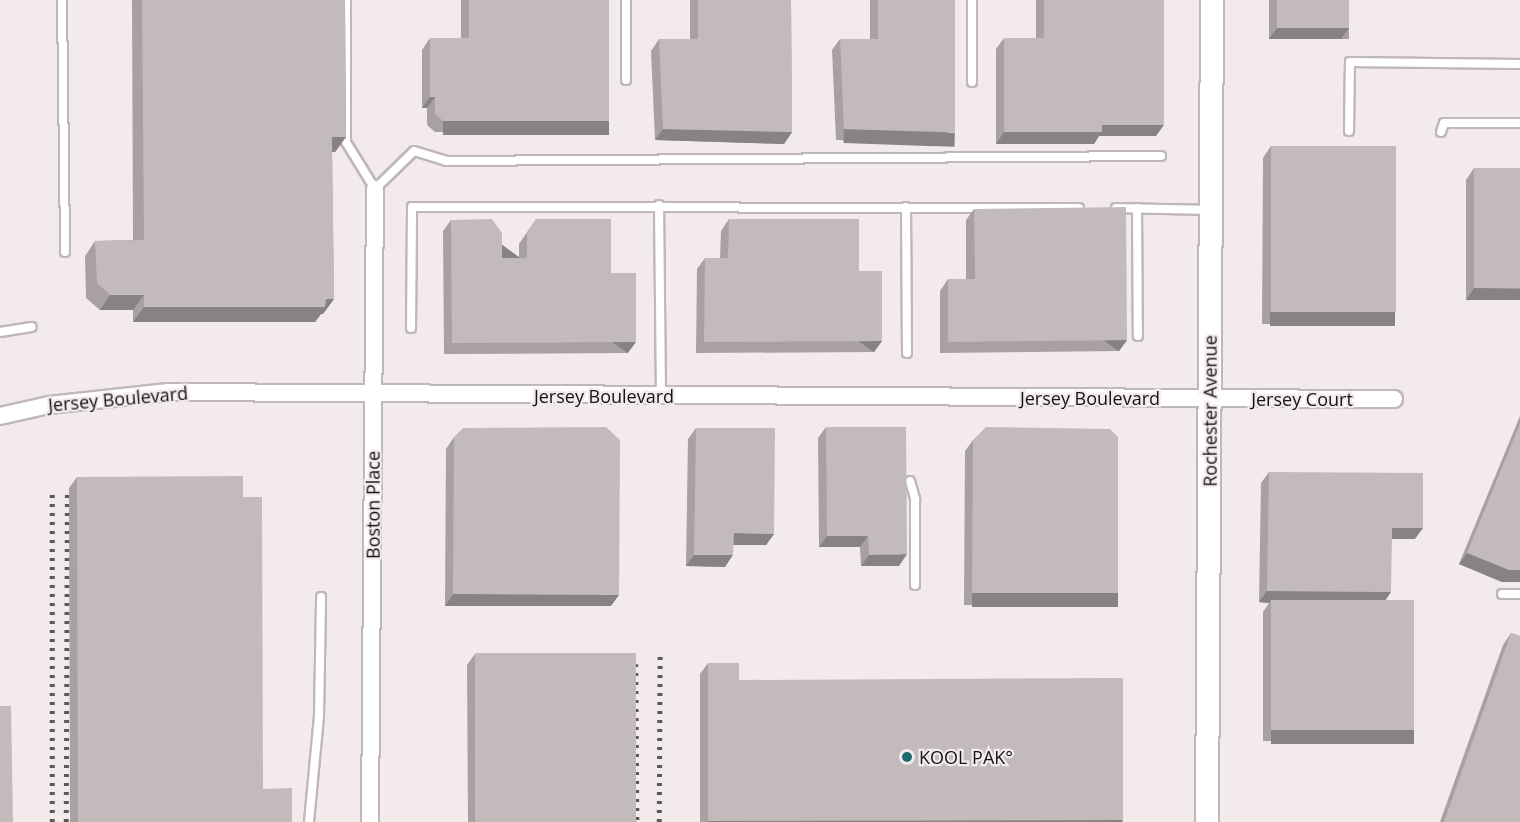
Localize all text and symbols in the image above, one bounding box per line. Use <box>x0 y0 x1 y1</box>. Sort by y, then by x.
street label: Rochester Avenue <box>1199 335 1221 487</box>
street label: Jersey Boulevard <box>47 382 189 416</box>
street label: Jersey Boulevard <box>534 385 674 407</box>
street label: Jersey Boulevard <box>1020 387 1160 409</box>
street label: Jersey Court <box>1251 388 1353 410</box>
street label: Boston Place <box>362 451 384 559</box>
place label: KOOL PAK° <box>919 746 1013 768</box>
marker: KOOL PAK° <box>900 750 914 764</box>

